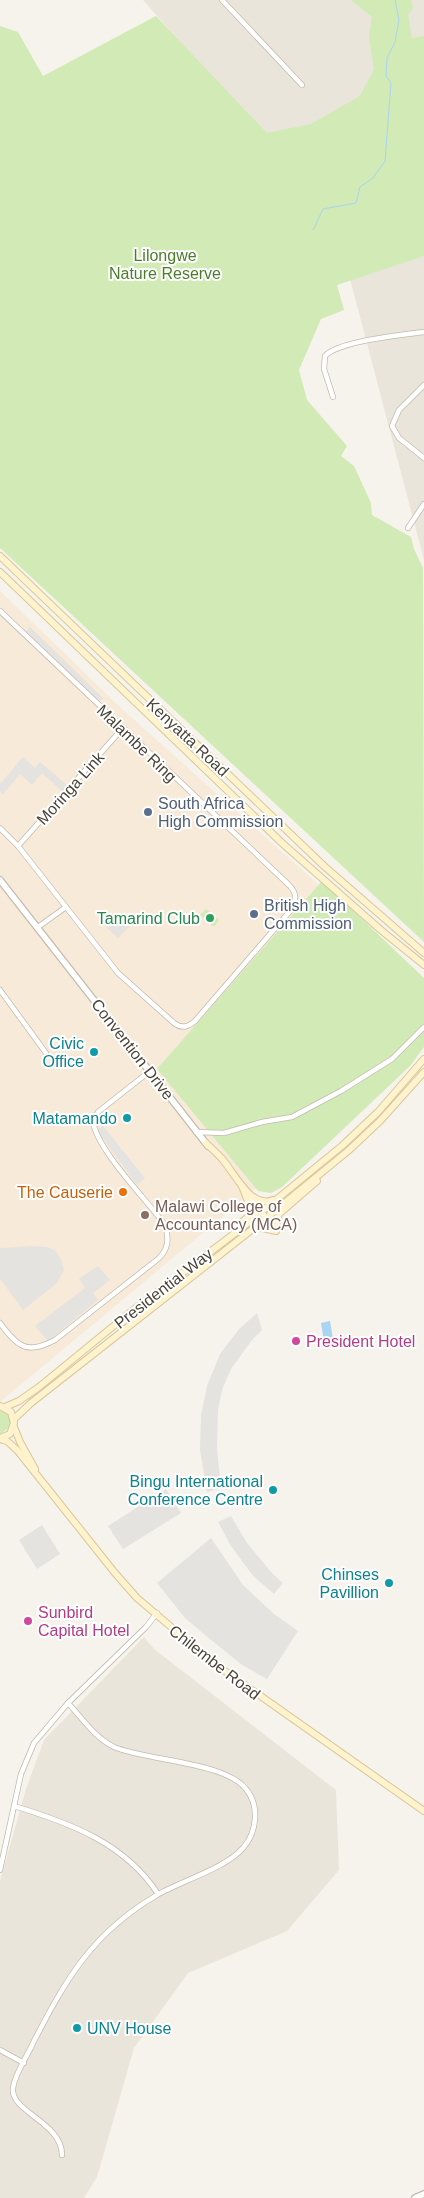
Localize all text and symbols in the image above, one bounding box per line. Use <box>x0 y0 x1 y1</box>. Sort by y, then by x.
park label: Lilongwe Nature Reserve <box>109 247 221 282</box>
street label: Kenyatta Road <box>143 695 232 780</box>
street label: Malambe Ring <box>94 701 180 785</box>
street label: Moringa Link <box>33 748 108 828</box>
place label: South Africa High Commission <box>158 795 283 830</box>
marker: South Africa High Commission <box>142 806 154 818</box>
place label: British High Commission <box>264 897 352 932</box>
marker: British High Commission <box>248 908 260 920</box>
place label: Tamarind Club <box>97 910 200 927</box>
marker: Tamarind Club <box>204 912 216 924</box>
street label: Convention Drive <box>88 996 177 1103</box>
place label: Civic Office <box>43 1035 84 1070</box>
marker: Civic Office <box>88 1046 100 1058</box>
place label: Matamando <box>33 1110 117 1127</box>
marker: Matamando <box>121 1112 133 1124</box>
place label: The Causerie <box>17 1184 113 1201</box>
marker: The Causerie <box>117 1186 129 1198</box>
place label: Malawi College of Accountancy (MCA) <box>155 1198 297 1233</box>
marker: Malawi College of Accountancy (MCA) <box>139 1209 151 1221</box>
street label: Presidential Way <box>111 1245 216 1332</box>
place label: President Hotel <box>306 1333 415 1350</box>
marker: President Hotel <box>290 1335 302 1347</box>
place label: Bingu International Conference Centre <box>128 1473 263 1508</box>
marker: Bingu International Conference Centre <box>267 1484 279 1496</box>
place label: Chinses Pavillion <box>319 1566 379 1601</box>
marker: Chinses Pavillion <box>383 1577 395 1589</box>
place label: Sunbird Capital Hotel <box>38 1604 130 1639</box>
marker: Sunbird Capital Hotel <box>22 1615 34 1627</box>
street label: Chilembe Road <box>166 1622 263 1703</box>
place label: UNV House <box>87 2020 172 2037</box>
marker: UNV House <box>71 2022 83 2034</box>

